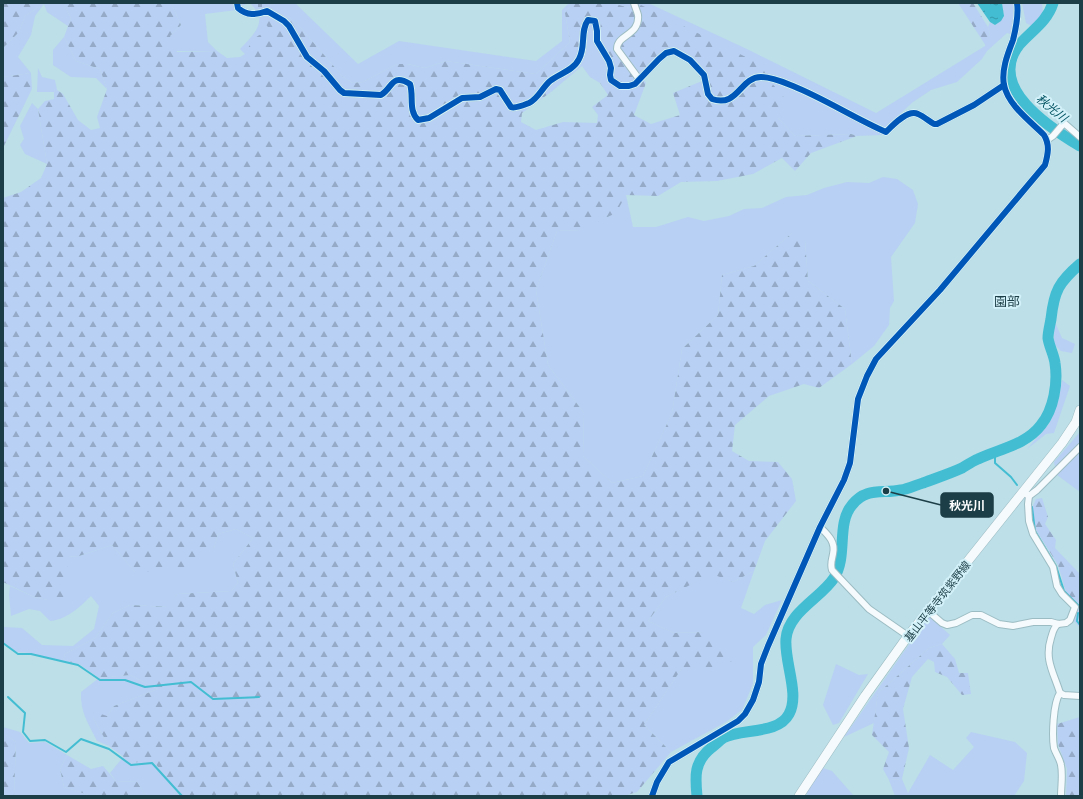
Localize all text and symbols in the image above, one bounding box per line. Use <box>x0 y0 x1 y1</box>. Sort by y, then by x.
water label: 秋光川 <box>1033 91 1072 126</box>
district label: 園部 <box>994 293 1020 309</box>
callout: 秋光川 <box>941 493 993 517</box>
text: 秋光川 <box>949 498 985 513</box>
street label: 基山平等寺筑紫野線 <box>901 558 973 644</box>

